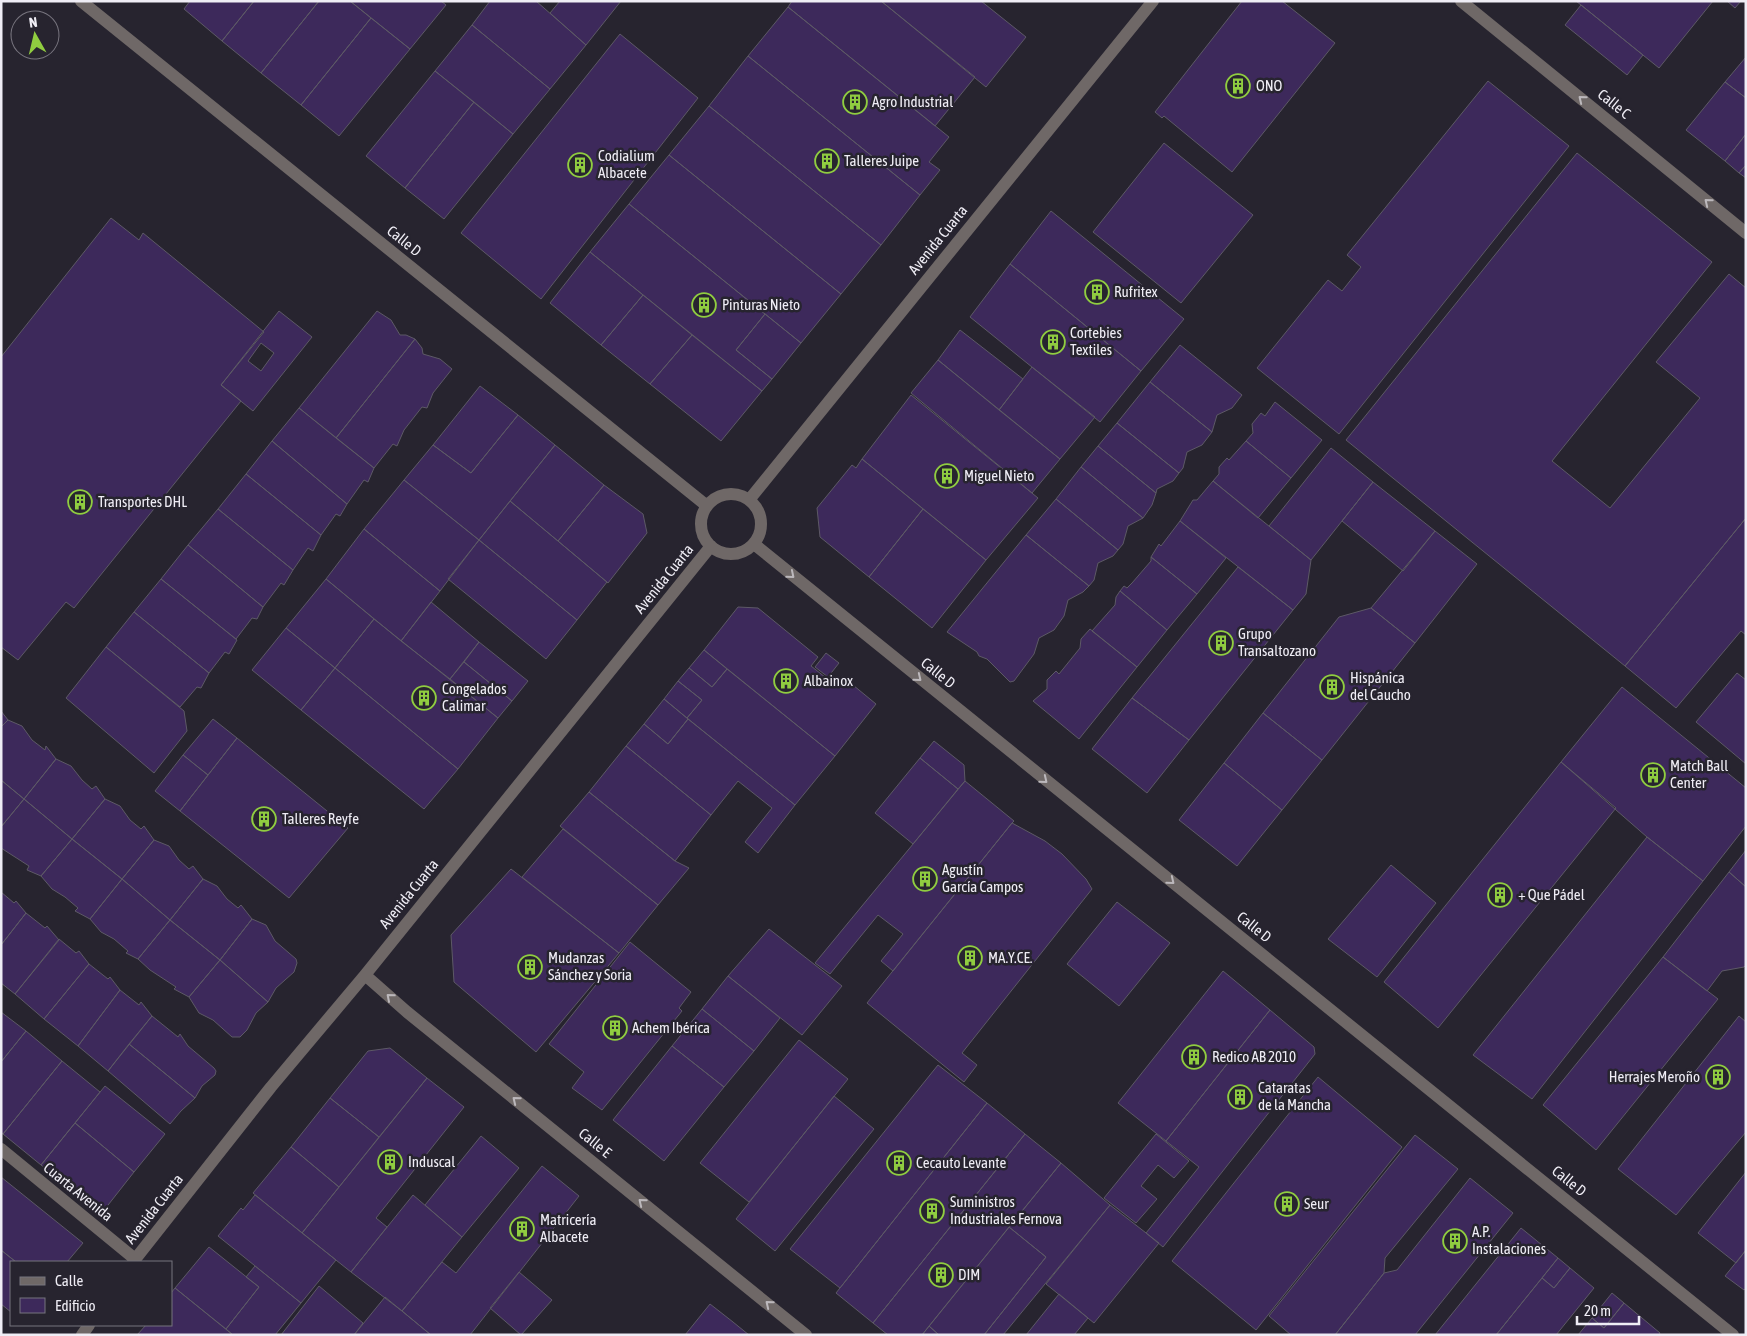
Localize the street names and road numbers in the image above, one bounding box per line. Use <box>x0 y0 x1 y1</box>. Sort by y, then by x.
street label: Calle C <box>1595 85 1634 122</box>
street label: Avenida Cuarta <box>905 202 971 278</box>
street label: Calle D <box>384 222 425 259</box>
street label: Avenida Cuarta <box>631 541 697 617</box>
street label: Calle D <box>918 654 959 691</box>
street label: Avenida Cuarta <box>376 856 442 932</box>
street label: Calle D <box>1234 908 1275 945</box>
street label: Calle E <box>576 1124 615 1161</box>
street label: Cuarta Avenida <box>40 1159 116 1225</box>
street label: Calle D <box>1549 1162 1590 1199</box>
street label: Avenida Cuarta <box>121 1171 186 1247</box>

